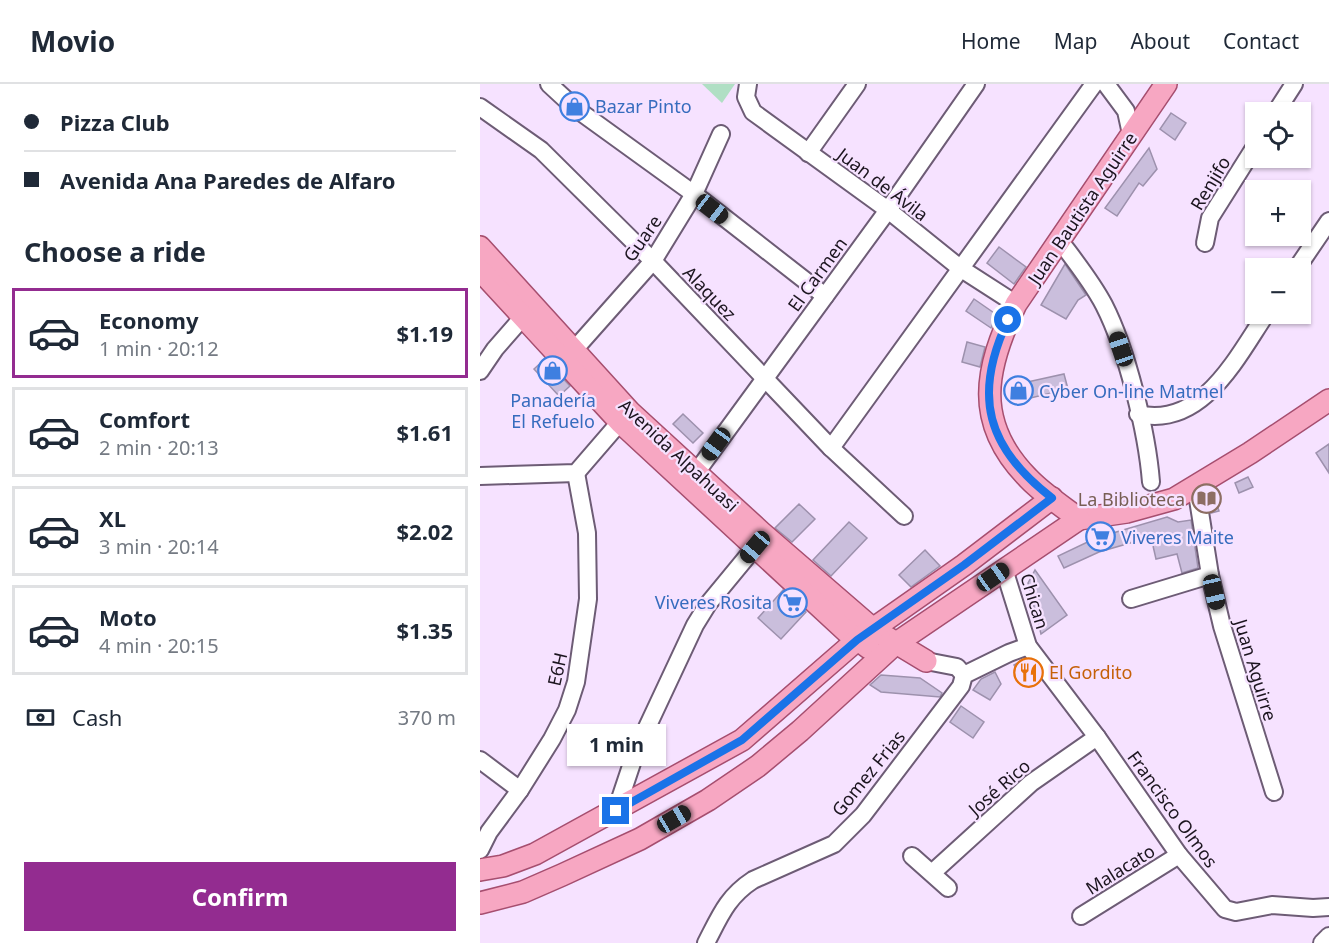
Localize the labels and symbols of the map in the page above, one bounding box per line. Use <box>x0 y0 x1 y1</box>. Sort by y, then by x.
shop icon: Bazar Pinto <box>558 90 590 122</box>
place label: Bazar Pinto <box>595 94 692 118</box>
street label: Juan Bautista Aguirre <box>1021 127 1142 291</box>
street label: Juan de Ávila <box>831 141 933 226</box>
street label: Renjifo <box>1185 152 1235 214</box>
car <box>692 191 732 227</box>
street label: Guare <box>617 210 667 266</box>
street label: El Carmen <box>782 232 852 316</box>
street label: Alaquez <box>678 261 742 325</box>
route start <box>994 306 1021 333</box>
car <box>1107 329 1135 369</box>
shop icon: Panadería El Refuelo <box>537 355 569 387</box>
shop icon: Cyber On-line Matmel <box>1002 375 1034 407</box>
place label: Cyber On-line Matmel <box>1039 379 1224 403</box>
place label: Panadería El Refuelo <box>510 388 596 433</box>
street label: Avenida Alpahuasi <box>614 393 744 517</box>
car <box>698 424 734 464</box>
library icon: La Biblioteca <box>1190 483 1222 515</box>
place label: La Biblioteca <box>1078 487 1185 511</box>
supermarket icon: Viveres Maite <box>1084 521 1116 553</box>
place label: Viveres Maite <box>1121 525 1234 549</box>
car <box>737 527 773 567</box>
car <box>973 559 1013 595</box>
street label: Chican <box>1015 570 1055 632</box>
car <box>1201 572 1227 612</box>
supermarket icon: Viveres Rosita <box>777 586 809 618</box>
place label: Viveres Rosita <box>655 590 772 614</box>
street label: Juan Aguirre <box>1229 614 1283 724</box>
street label: E6H <box>542 650 572 688</box>
restaurant icon: El Gordito <box>1012 656 1044 688</box>
place label: El Gordito <box>1049 660 1133 684</box>
callout: 1 min <box>566 724 666 766</box>
street label: Gomez Frias <box>826 725 910 821</box>
street label: Francisco Olmos <box>1122 746 1224 872</box>
street label: José Rico <box>961 753 1035 822</box>
route end <box>602 797 629 824</box>
car <box>654 802 694 836</box>
street label: Malacato <box>1081 838 1159 900</box>

